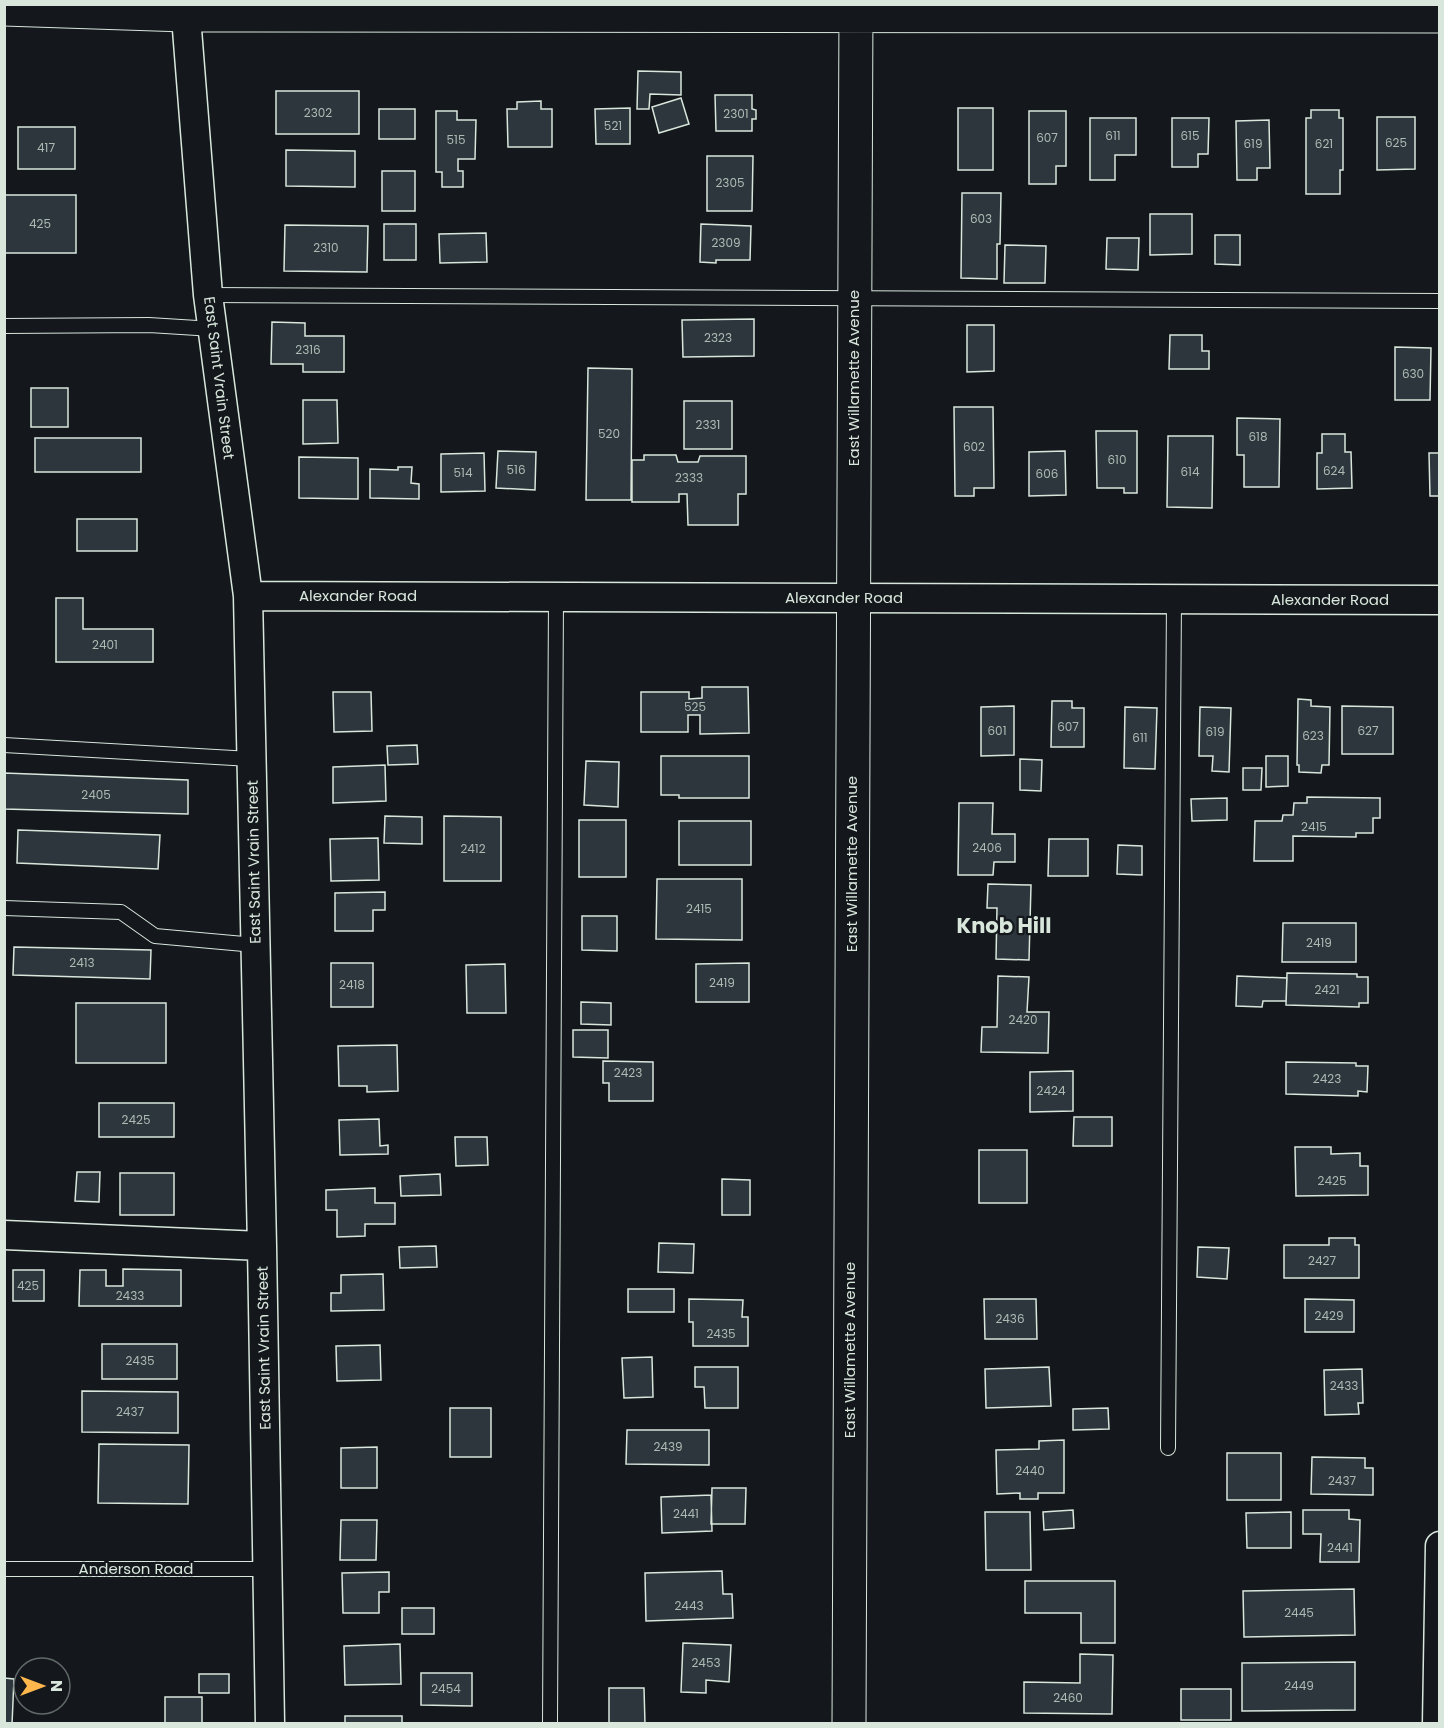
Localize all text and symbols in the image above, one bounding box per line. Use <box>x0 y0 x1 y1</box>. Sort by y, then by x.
house number: 2302 <box>304 104 332 121</box>
house number: 2301 <box>723 105 749 122</box>
house number: 521 <box>604 117 622 134</box>
house number: 611 <box>1105 127 1121 144</box>
house number: 615 <box>1181 127 1200 144</box>
house number: 607 <box>1036 129 1058 146</box>
house number: 515 <box>447 131 465 148</box>
house number: 625 <box>1385 134 1407 151</box>
house number: 619 <box>1243 135 1263 152</box>
house number: 621 <box>1315 135 1333 152</box>
house number: 417 <box>37 139 55 156</box>
house number: 2305 <box>715 174 745 191</box>
house number: 603 <box>970 210 992 227</box>
house number: 425 <box>29 215 51 232</box>
house number: 2309 <box>711 234 741 251</box>
house number: 2310 <box>313 239 339 256</box>
street label: East Willamette Avenue <box>843 290 864 466</box>
street label: East Saint Vrain Street <box>199 295 240 461</box>
house number: 2323 <box>704 329 732 346</box>
house number: 2316 <box>295 341 321 358</box>
house number: 630 <box>1402 365 1424 382</box>
house number: 2331 <box>696 416 720 433</box>
house number: 520 <box>598 425 620 442</box>
house number: 618 <box>1248 428 1268 445</box>
house number: 602 <box>963 438 985 455</box>
house number: 610 <box>1108 451 1127 468</box>
house number: 516 <box>507 461 526 478</box>
house number: 624 <box>1323 462 1345 479</box>
house number: 614 <box>1180 463 1200 480</box>
house number: 514 <box>454 464 473 481</box>
house number: 606 <box>1036 465 1058 482</box>
house number: 2333 <box>675 469 703 486</box>
street label: Alexander Road <box>299 585 417 606</box>
street label: Alexander Road <box>785 587 903 608</box>
street label: Alexander Road <box>1271 589 1389 610</box>
house number: 2401 <box>92 636 118 653</box>
house number: 525 <box>684 698 706 715</box>
house number: 607 <box>1057 718 1079 735</box>
house number: 601 <box>988 722 1007 739</box>
house number: 627 <box>1357 722 1379 739</box>
house number: 619 <box>1205 723 1225 740</box>
house number: 623 <box>1302 727 1324 744</box>
house number: 611 <box>1132 729 1148 746</box>
street label: East Willamette Avenue <box>841 776 862 952</box>
street label: East Saint Vrain Street <box>242 780 265 944</box>
house number: 2405 <box>81 786 111 803</box>
house number: 2415 <box>1301 818 1327 835</box>
house number: 2406 <box>972 839 1002 856</box>
house number: 2412 <box>460 840 486 857</box>
house number: 2415 <box>686 900 712 917</box>
district label: Knob Hill <box>957 911 1051 940</box>
house number: 2419 <box>1306 934 1332 951</box>
house number: 2413 <box>69 954 95 971</box>
house number: 2419 <box>709 974 735 991</box>
house number: 2418 <box>339 976 365 993</box>
house number: 2421 <box>1314 981 1340 998</box>
house number: 2420 <box>1009 1011 1037 1028</box>
house number: 2423 <box>614 1064 642 1081</box>
house number: 2423 <box>1313 1070 1341 1087</box>
house number: 2424 <box>1037 1082 1066 1099</box>
house number: 2425 <box>122 1111 150 1128</box>
house number: 2425 <box>1318 1172 1346 1189</box>
house number: 2427 <box>1308 1252 1336 1269</box>
street label: East Willamette Avenue <box>839 1262 860 1438</box>
street label: East Saint Vrain Street <box>252 1266 275 1430</box>
house number: 425 <box>17 1277 39 1294</box>
house number: 2433 <box>116 1287 144 1304</box>
house number: 2429 <box>1315 1307 1343 1324</box>
house number: 2436 <box>995 1310 1025 1327</box>
house number: 2435 <box>706 1325 736 1342</box>
house number: 2435 <box>125 1352 155 1369</box>
house number: 2433 <box>1330 1377 1358 1394</box>
house number: 2437 <box>116 1403 144 1420</box>
house number: 2439 <box>653 1438 683 1455</box>
house number: 2440 <box>1015 1462 1045 1479</box>
house number: 2437 <box>1328 1472 1356 1489</box>
house number: 2441 <box>673 1505 699 1522</box>
house number: 2441 <box>1327 1539 1353 1556</box>
street label: Anderson Road <box>79 1558 193 1579</box>
house number: 2443 <box>674 1597 704 1614</box>
house number: 2445 <box>1284 1604 1314 1621</box>
house number: 2453 <box>691 1654 721 1671</box>
north arrow <box>12 1656 72 1716</box>
house number: 2449 <box>1284 1677 1314 1694</box>
text: N <box>45 1680 68 1692</box>
house number: 2454 <box>431 1680 461 1697</box>
house number: 2460 <box>1053 1689 1083 1706</box>

